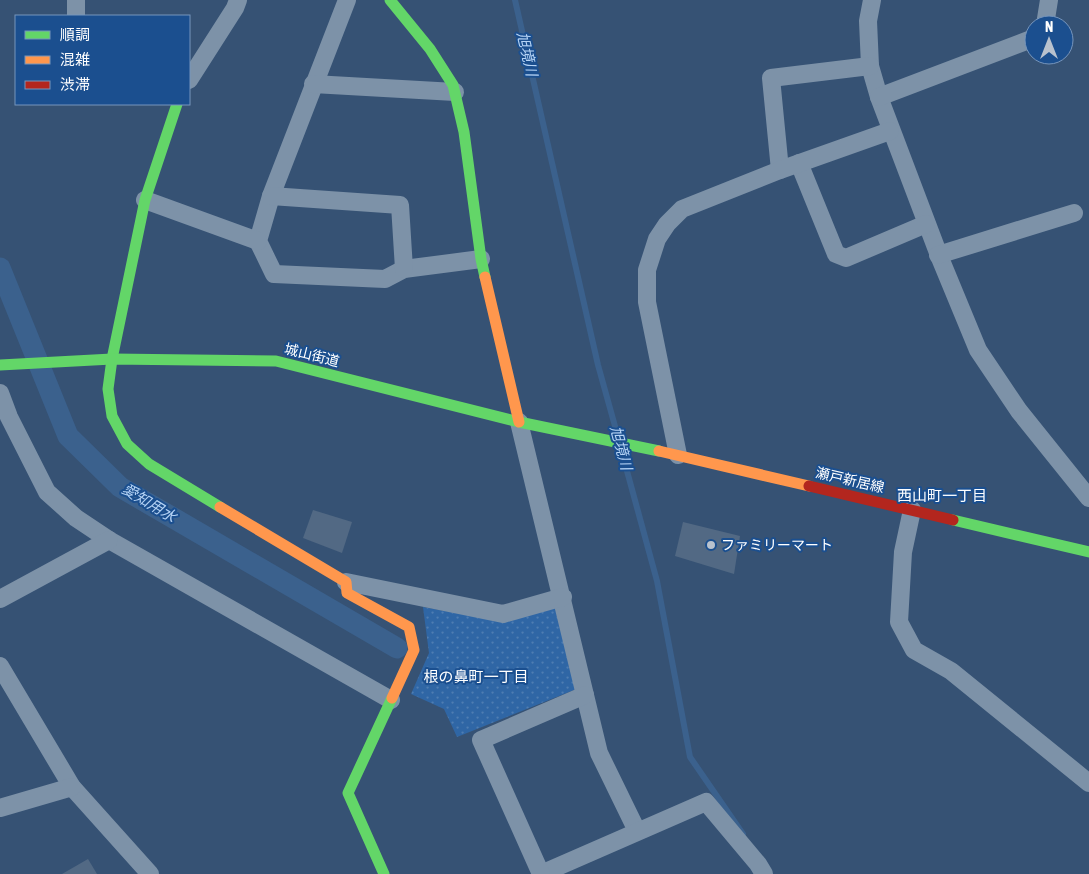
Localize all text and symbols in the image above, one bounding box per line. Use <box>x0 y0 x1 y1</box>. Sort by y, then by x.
legend <box>15 15 190 105</box>
north arrow <box>1024 15 1074 65</box>
text: N <box>1045 19 1053 35</box>
text: 順調 <box>60 26 90 43</box>
water label: 旭境川 <box>514 30 541 80</box>
text: 混雑 <box>60 51 90 68</box>
text: 渋滞 <box>60 76 90 93</box>
street label: 城山街道 <box>283 340 341 370</box>
water label: 旭境川 <box>607 424 636 474</box>
street label: 瀬戸新居線 <box>814 464 886 496</box>
water label: 愛知用水 <box>119 480 181 526</box>
district label: 西山町一丁目 <box>897 487 987 504</box>
place label: ファミリーマート <box>721 537 833 553</box>
marker: ファミリーマート <box>705 539 717 551</box>
district label: 根の鼻町一丁目 <box>423 668 529 685</box>

